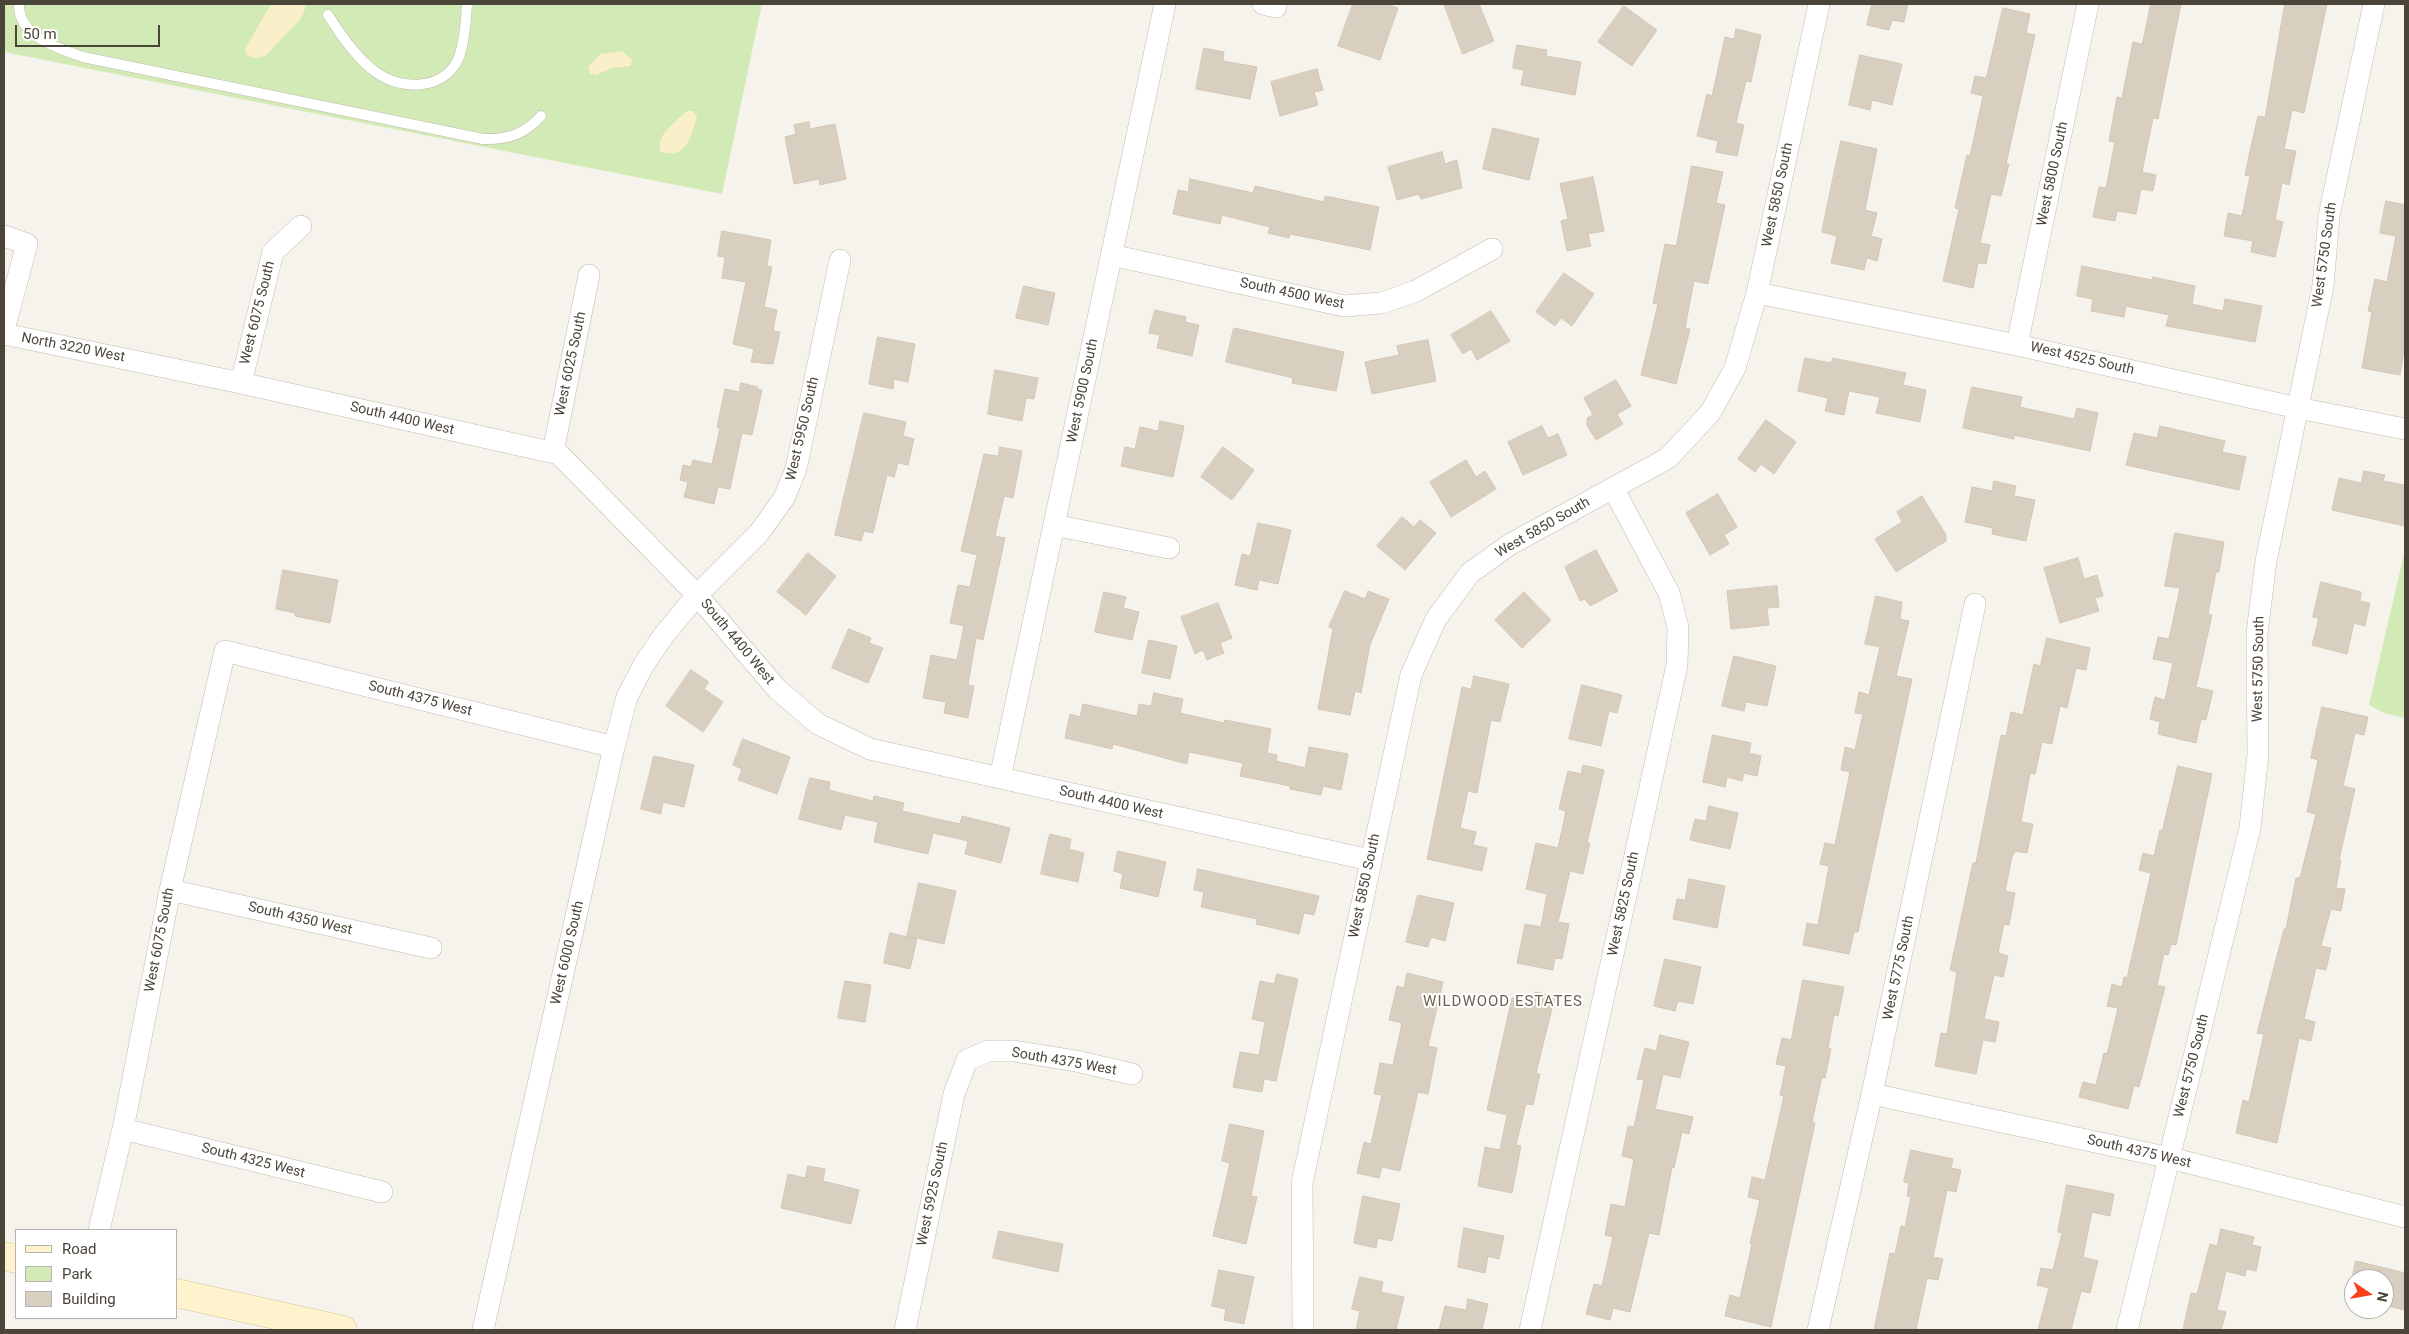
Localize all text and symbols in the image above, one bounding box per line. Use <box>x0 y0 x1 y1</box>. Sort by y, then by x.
scale bar <box>18 15 162 47</box>
text: 50 m <box>23 25 57 43</box>
street label: West 5800 South <box>2034 120 2072 228</box>
street label: West 5850 South <box>1759 141 1797 249</box>
street label: West 5750 South <box>2309 201 2341 309</box>
street label: West 6075 South <box>237 259 279 367</box>
street label: South 4500 West <box>1238 275 1346 313</box>
street label: West 6025 South <box>552 310 590 418</box>
street label: North 3220 West <box>20 330 126 366</box>
street label: West 5900 South <box>1064 337 1102 445</box>
street label: West 4525 South <box>2028 339 2136 379</box>
street label: West 5950 South <box>783 375 823 483</box>
street label: South 4400 West <box>348 399 456 439</box>
street label: West 5850 South <box>1493 494 1593 562</box>
street label: South 4400 West <box>696 596 778 688</box>
street label: West 5750 South <box>2250 616 2268 722</box>
street label: South 4375 West <box>366 678 474 720</box>
street label: South 4400 West <box>1057 783 1165 823</box>
street label: West 5850 South <box>1346 832 1384 940</box>
street label: West 5825 South <box>1605 850 1643 958</box>
street label: West 6075 South <box>142 886 178 994</box>
street label: South 4350 West <box>246 899 354 939</box>
street label: West 6000 South <box>548 899 588 1007</box>
street label: West 5775 South <box>1880 914 1918 1022</box>
district label: WILDWOOD ESTATES <box>1421 993 1585 1011</box>
street label: West 5750 South <box>2171 1012 2213 1120</box>
street label: South 4375 West <box>1010 1045 1118 1079</box>
street label: South 4375 West <box>2085 1132 2193 1172</box>
street label: South 4325 West <box>199 1140 307 1182</box>
street label: West 5925 South <box>914 1140 952 1248</box>
legend <box>15 1229 178 1319</box>
text: Road <box>62 1240 96 1258</box>
text: Park <box>62 1265 92 1283</box>
north arrow <box>2344 1269 2394 1319</box>
text: Building <box>62 1290 116 1308</box>
text: N <box>2374 1290 2392 1303</box>

